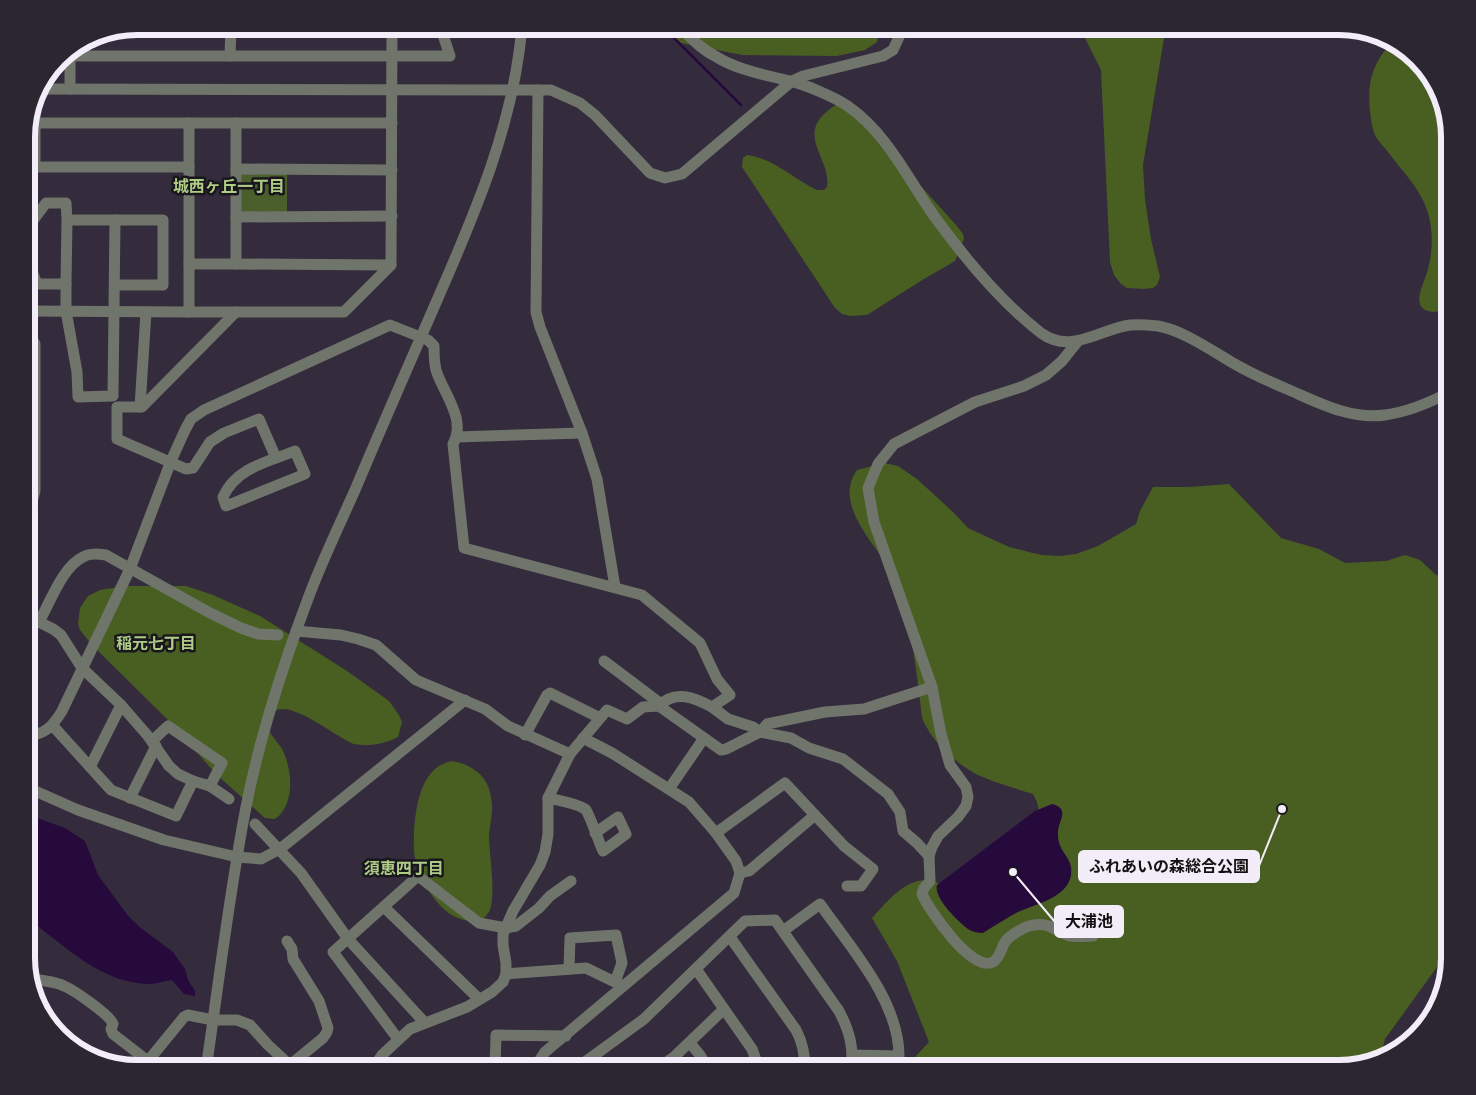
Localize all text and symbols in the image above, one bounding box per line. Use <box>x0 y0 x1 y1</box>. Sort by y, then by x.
district label: 城西ヶ丘一丁目 <box>173 177 285 197</box>
district label: 稲元七丁目 <box>116 634 196 654</box>
callout: ふれあいの森総合公園 <box>1079 851 1259 882</box>
text: ふれあいの森総合公園 <box>1089 857 1249 877</box>
district label: 須恵四丁目 <box>364 859 444 879</box>
callout: 大浦池 <box>1055 906 1123 937</box>
text: 大浦池 <box>1065 912 1113 932</box>

